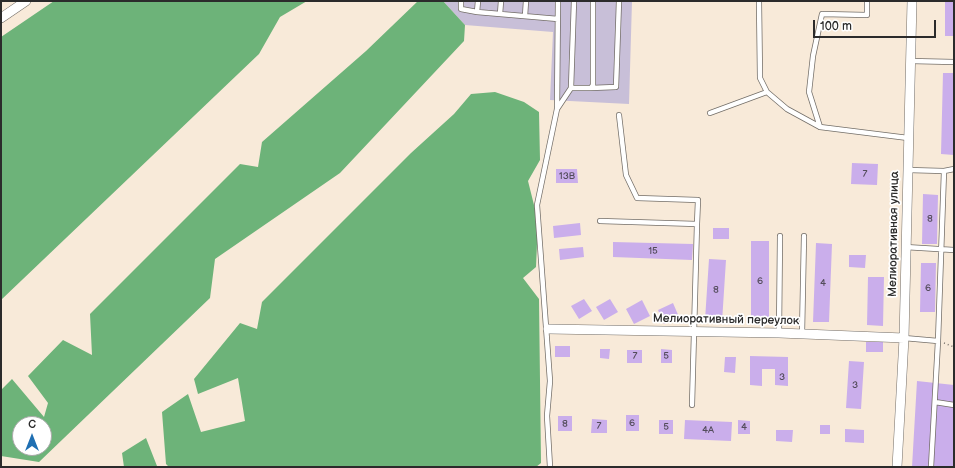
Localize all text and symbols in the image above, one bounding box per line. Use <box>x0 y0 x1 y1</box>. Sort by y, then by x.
scale bar <box>815 12 938 38</box>
text: 100 m <box>820 19 852 34</box>
house number: 7 <box>863 168 867 180</box>
house number: 13В <box>559 170 575 182</box>
street label: Мелиоративная улица <box>886 171 902 297</box>
house number: 8 <box>927 213 933 225</box>
house number: 15 <box>648 245 658 257</box>
house number: 6 <box>757 275 763 287</box>
house number: 4 <box>820 277 826 289</box>
house number: 6 <box>925 282 931 294</box>
house number: 8 <box>713 284 719 296</box>
street label: Мелиоративный переулок <box>653 312 799 328</box>
house number: 7 <box>633 350 637 362</box>
house number: 5 <box>663 350 669 362</box>
house number: 3 <box>779 371 785 383</box>
house number: 3 <box>852 379 858 391</box>
north arrow <box>12 416 52 456</box>
house number: 6 <box>629 417 635 429</box>
text: С <box>28 418 36 431</box>
house number: 8 <box>562 418 568 430</box>
house number: 7 <box>597 420 601 432</box>
house number: 5 <box>663 421 669 433</box>
house number: 4 <box>741 421 747 433</box>
house number: 4А <box>702 424 714 436</box>

